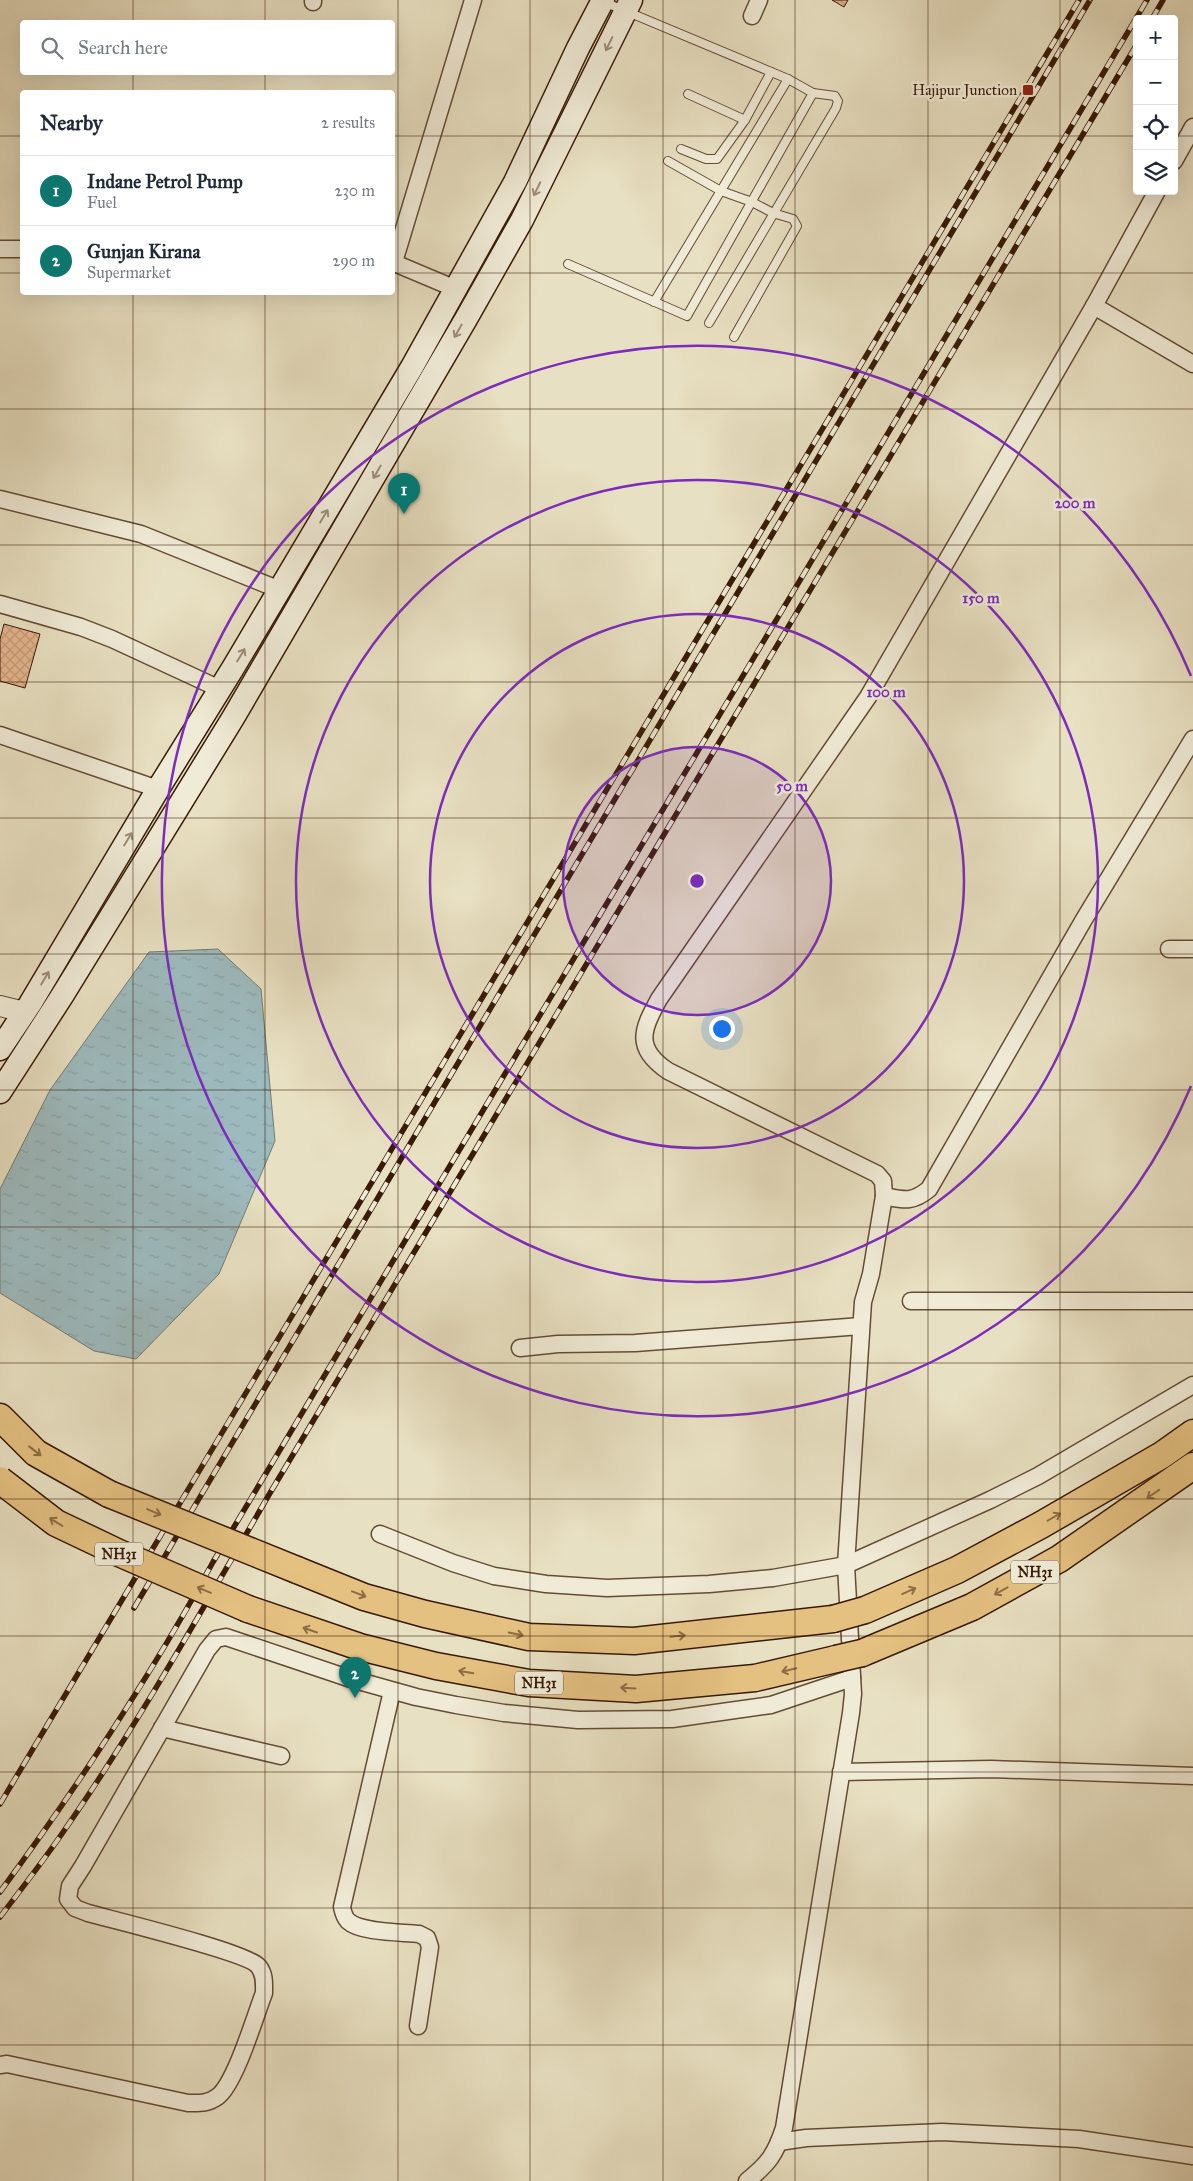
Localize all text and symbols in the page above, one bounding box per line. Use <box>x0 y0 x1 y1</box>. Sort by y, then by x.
map controls <box>1133 15 1178 195</box>
button: + <box>1133 15 1178 60</box>
search box <box>20 20 395 75</box>
icon: search <box>38 34 66 62</box>
text: Search here <box>78 36 168 59</box>
one-way arrow <box>604 36 613 51</box>
button: − <box>1133 60 1178 105</box>
place label: Hajipur Junction <box>912 81 1017 100</box>
marker: Hajipur Junction <box>1021 83 1035 97</box>
button: locate <box>1133 105 1178 150</box>
text: Nearby <box>40 110 103 136</box>
text: 2 results <box>321 113 375 132</box>
button: layers <box>1133 150 1178 195</box>
text: Indane Petrol Pump <box>87 170 243 193</box>
text: 1 <box>53 181 59 200</box>
text: 230 m <box>335 181 375 200</box>
one-way arrow <box>532 181 541 196</box>
text: Fuel <box>87 193 117 212</box>
text: Gunjan Kirana <box>87 240 200 263</box>
text: 2 <box>52 251 60 270</box>
text: 290 m <box>332 251 375 270</box>
text: Supermarket <box>87 263 171 282</box>
one-way arrow <box>453 324 463 338</box>
one-way arrow <box>372 465 382 480</box>
pin: 1 <box>388 473 420 514</box>
text: 200 m <box>1055 494 1096 512</box>
one-way arrow <box>320 510 330 524</box>
text: 150 m <box>962 589 1000 607</box>
one-way arrow <box>236 649 246 663</box>
text: 100 m <box>866 683 906 701</box>
text: 50 m <box>776 777 808 795</box>
one-way arrow <box>124 832 134 846</box>
centre of rings <box>688 872 706 890</box>
one-way arrow <box>41 972 51 986</box>
your location <box>709 1016 735 1042</box>
one-way arrow <box>29 1445 42 1456</box>
one-way arrow <box>1146 1489 1160 1499</box>
one-way arrow <box>146 1508 161 1517</box>
one-way arrow <box>1046 1512 1060 1522</box>
one-way arrow <box>49 1517 63 1528</box>
road number: NH31 <box>95 1542 143 1566</box>
road number: NH31 <box>1011 1560 1059 1584</box>
one-way arrow <box>197 1584 212 1594</box>
one-way arrow <box>901 1586 916 1596</box>
one-way arrow <box>995 1586 1009 1596</box>
one-way arrow <box>350 1590 366 1599</box>
one-way arrow <box>302 1625 318 1634</box>
one-way arrow <box>508 1630 524 1639</box>
one-way arrow <box>670 1631 686 1641</box>
pin: 2 <box>339 1657 371 1698</box>
one-way arrow <box>459 1666 475 1676</box>
one-way arrow <box>781 1666 797 1675</box>
road number: NH31 <box>515 1672 563 1695</box>
one-way arrow <box>620 1684 636 1693</box>

